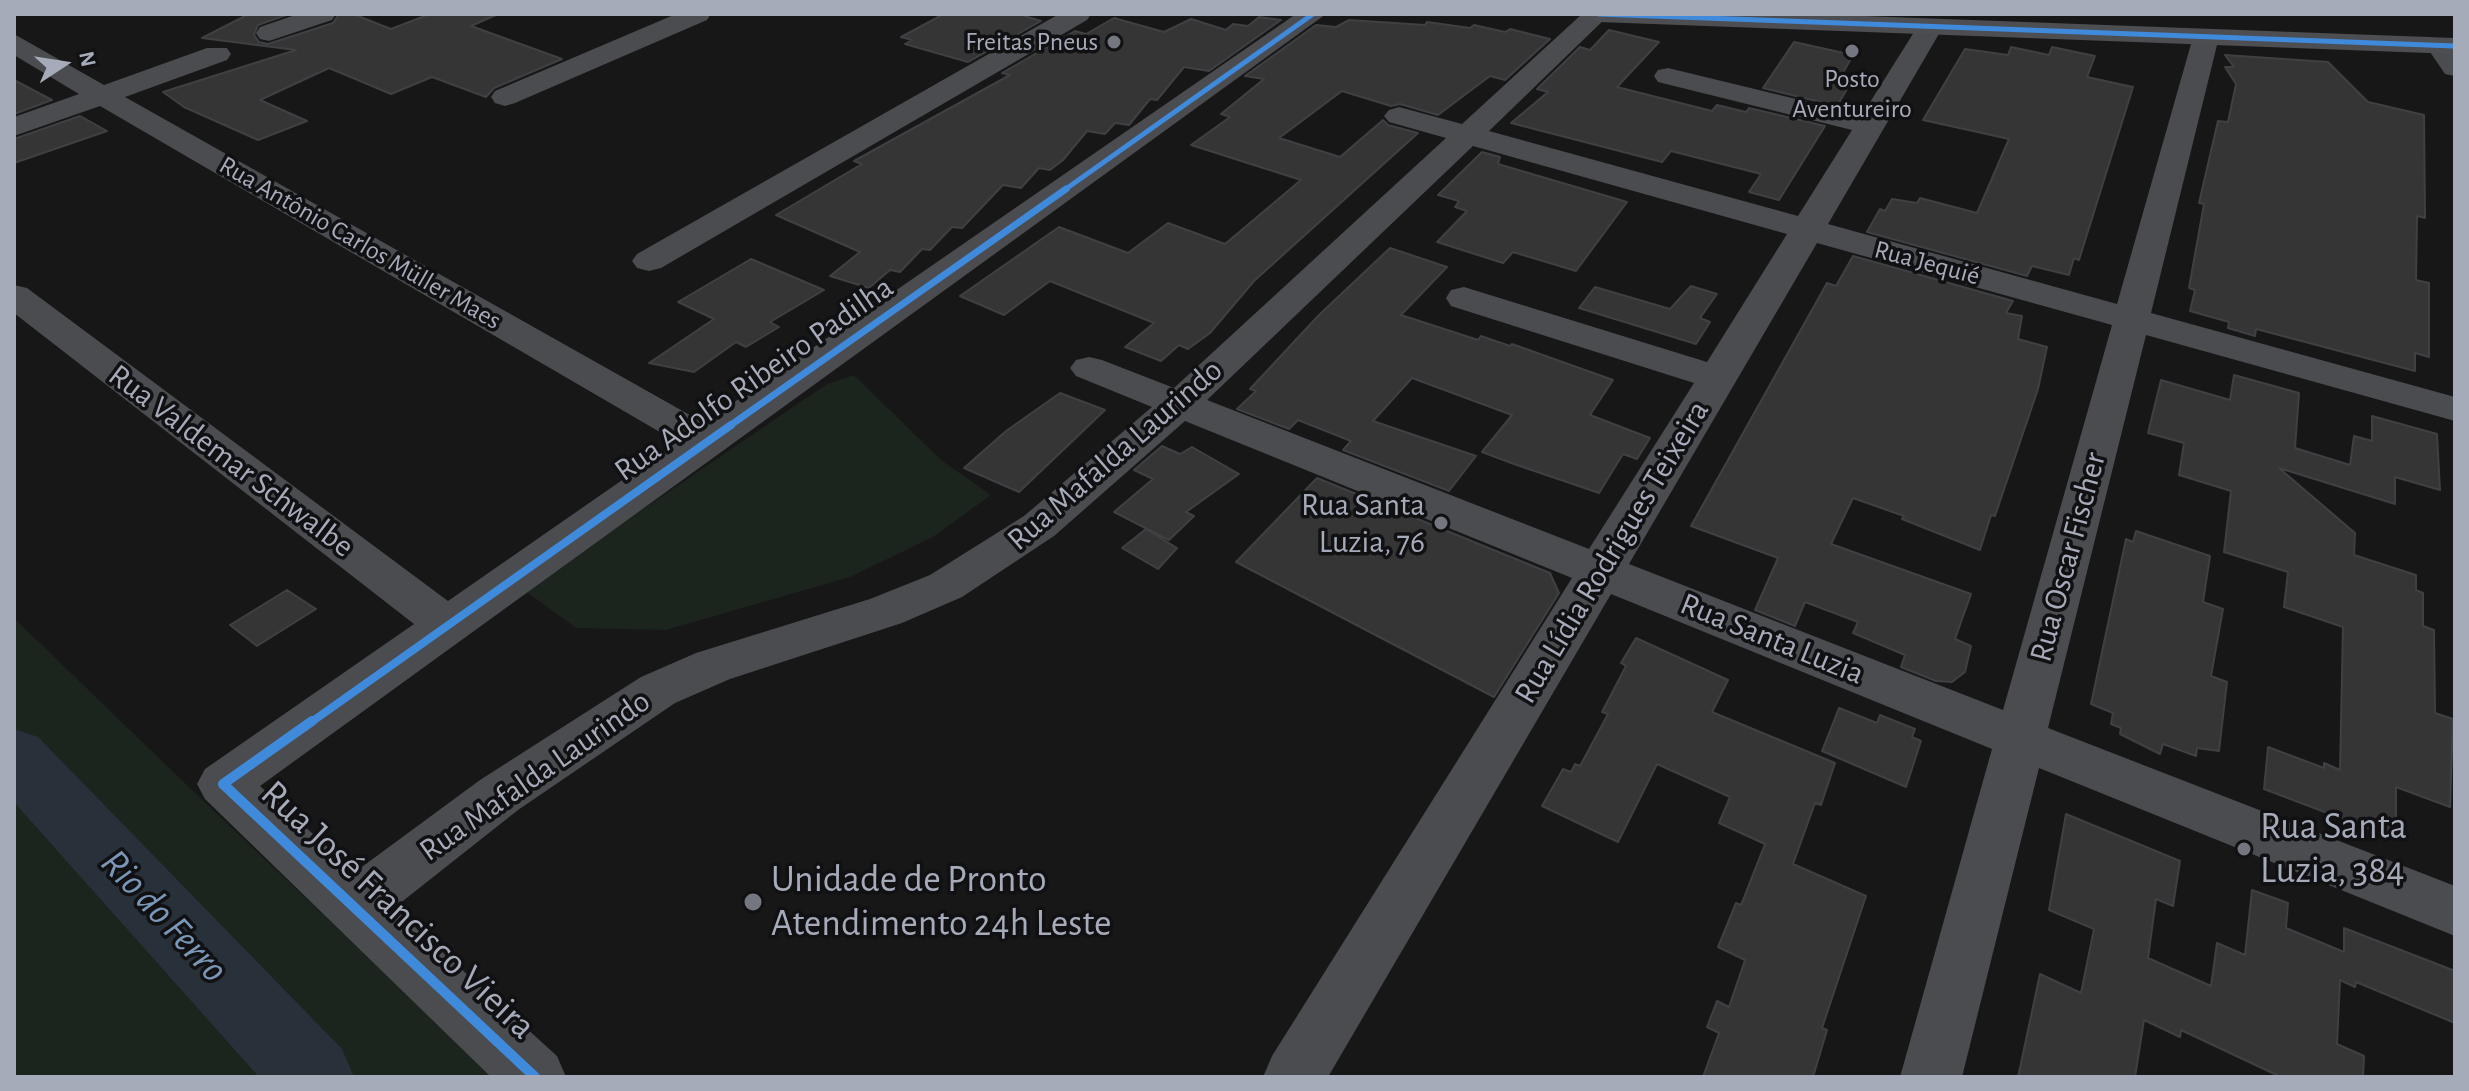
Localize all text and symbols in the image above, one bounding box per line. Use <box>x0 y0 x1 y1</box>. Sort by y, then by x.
north arrow <box>24 24 104 104</box>
place label: Freitas Pneus <box>965 26 1098 58</box>
marker: Freitas Pneus <box>1105 33 1123 51</box>
marker: Posto Aventureiro <box>1843 42 1861 60</box>
text: N <box>75 49 100 69</box>
place label: Posto Aventureiro <box>1792 63 1912 124</box>
street label: Rua Antônio Carlos Müller Maes <box>214 149 506 337</box>
street label: Rua Jequié <box>1871 234 1983 292</box>
street label: Rua Adolfo Ribeiro Padilha <box>607 268 901 490</box>
street label: Rua Mafalda Laurindo <box>1000 351 1230 559</box>
street label: Rua Valdemar Schwalbe <box>101 356 361 566</box>
street label: Rua Lídia Rodrigues Teixeira <box>1506 394 1718 710</box>
street label: Rua Oscar Fischer <box>2022 448 2114 666</box>
place label: Rua Santa Luzia, 76 <box>1301 486 1425 561</box>
marker: Rua Santa Luzia, 76 <box>1432 514 1450 532</box>
street label: Rua Santa Luzia <box>1675 585 1869 693</box>
street label: Rua Mafalda Laurindo <box>412 682 658 870</box>
street label: Rua José Francisco Vieira <box>251 771 545 1049</box>
place label: Rua Santa Luzia, 384 <box>2260 804 2407 894</box>
water label: Rio do Ferro <box>90 839 238 993</box>
marker: Rua Santa Luzia, 384 <box>2235 840 2253 858</box>
place label: Unidade de Pronto Atendimento 24h Leste <box>771 857 1111 946</box>
marker: Unidade de Pronto Atendimento 24h Leste <box>742 891 764 913</box>

